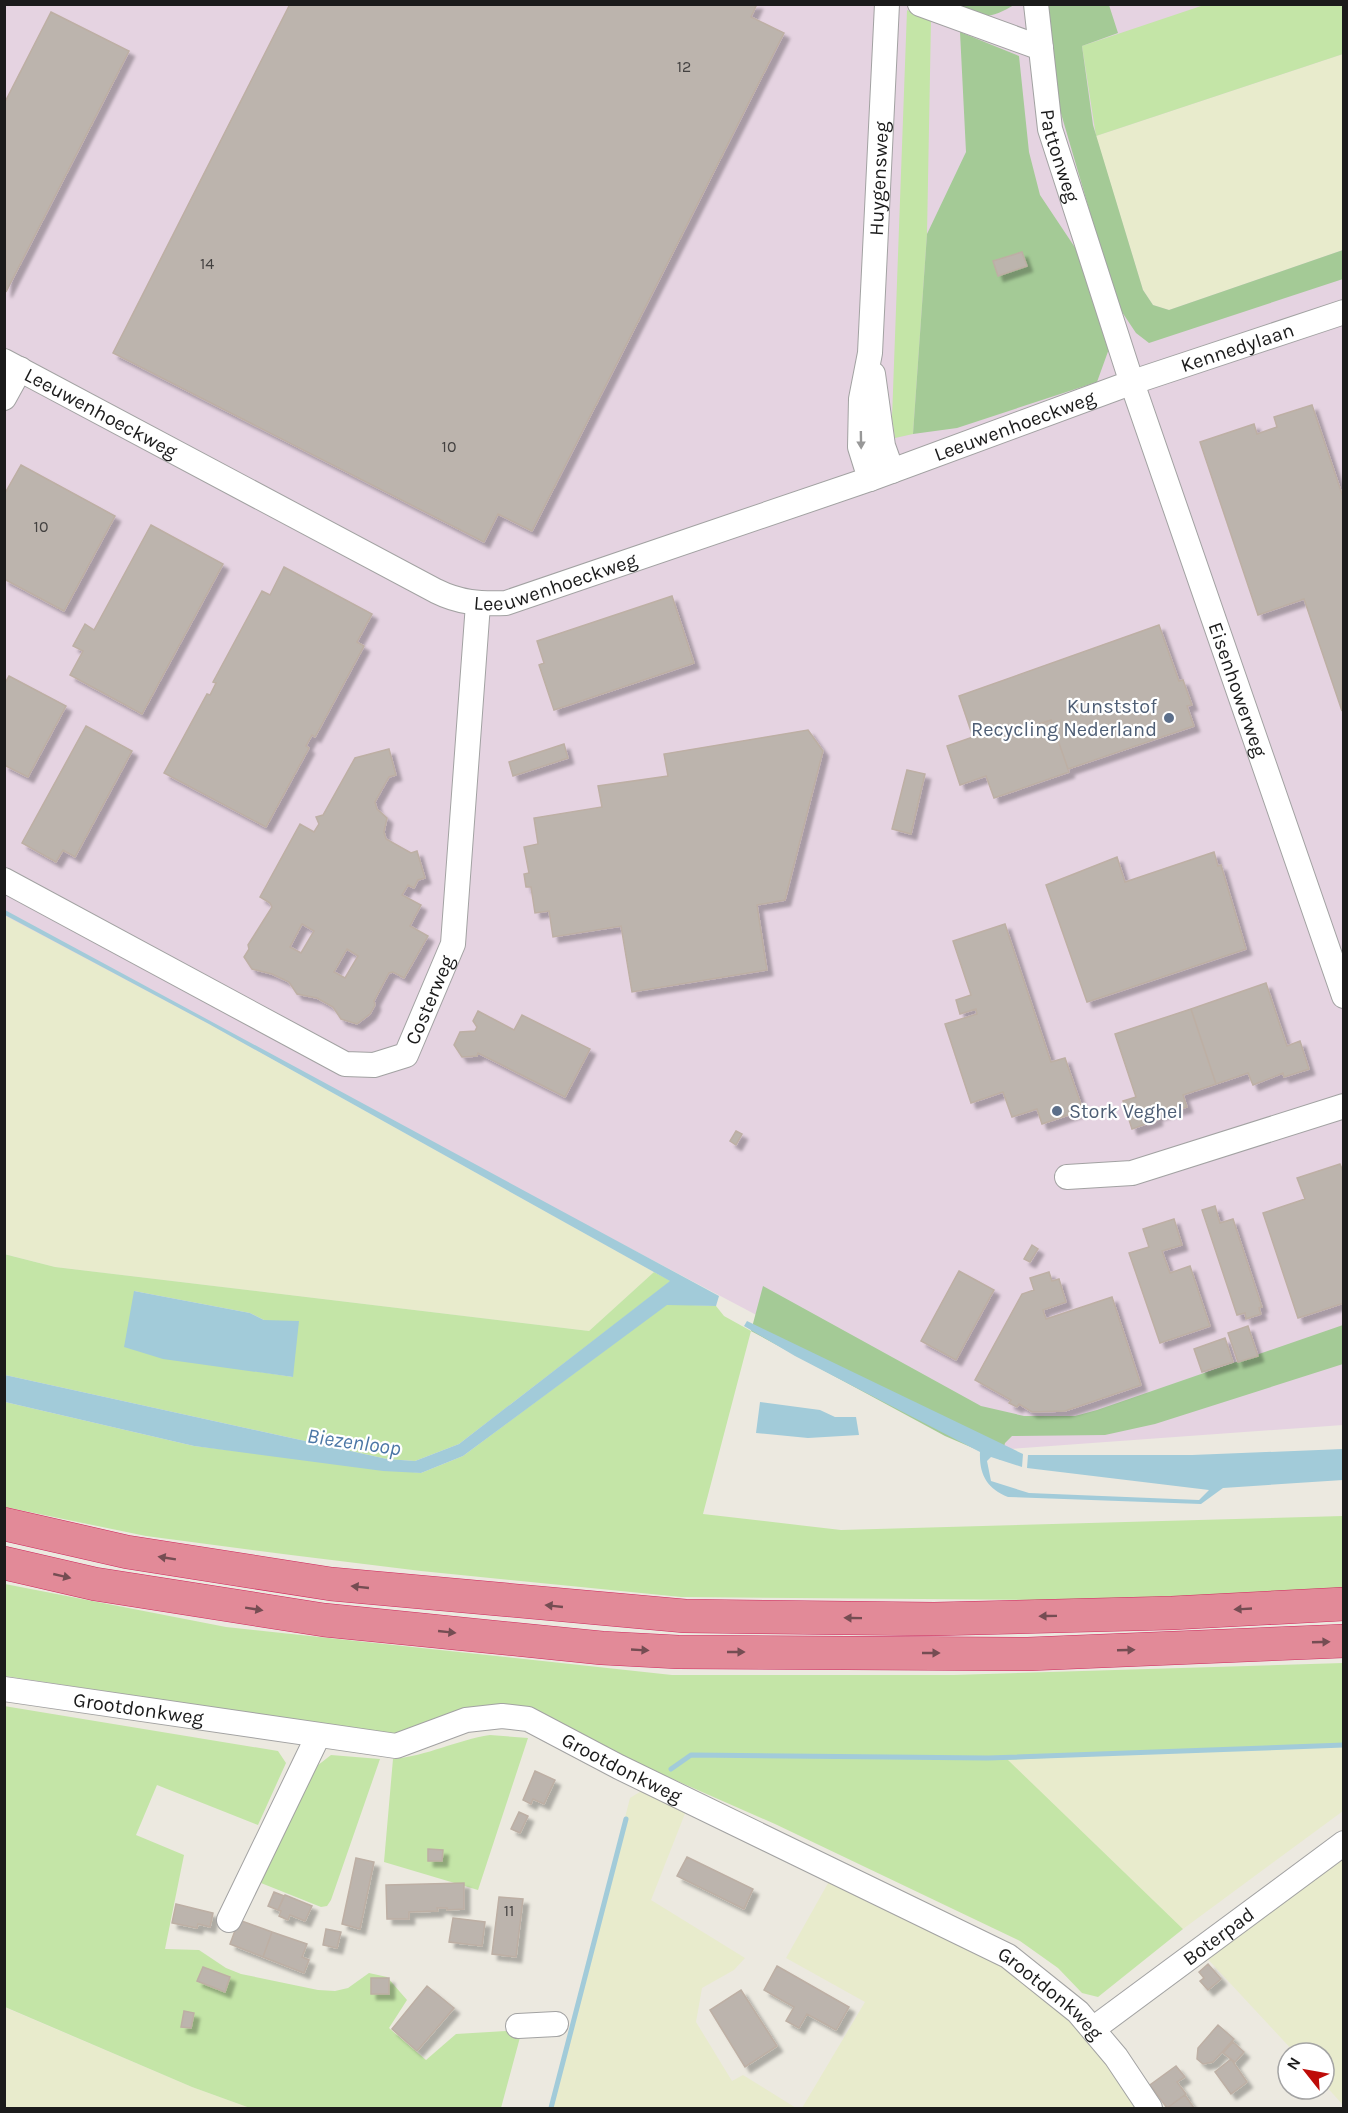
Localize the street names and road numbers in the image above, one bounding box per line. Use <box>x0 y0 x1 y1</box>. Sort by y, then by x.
street label: Pattonweg <box>1036 108 1084 205</box>
street label: Huygensweg <box>864 121 893 237</box>
street label: Kennedylaan <box>1178 318 1297 377</box>
street label: Leeuwenhoeckweg <box>21 363 181 463</box>
street label: Leeuwenhoeckweg <box>931 385 1098 466</box>
street label: Leeuwenhoeckweg <box>473 548 640 615</box>
street label: Eisenhowerweg <box>1204 619 1272 760</box>
street label: Costerweg <box>400 952 458 1048</box>
street label: Grootdonkweg <box>72 1688 205 1729</box>
street label: Grootdonkweg <box>558 1727 686 1807</box>
street label: Boterpad <box>1178 1902 1259 1970</box>
street label: Grootdonkweg <box>994 1942 1108 2044</box>

